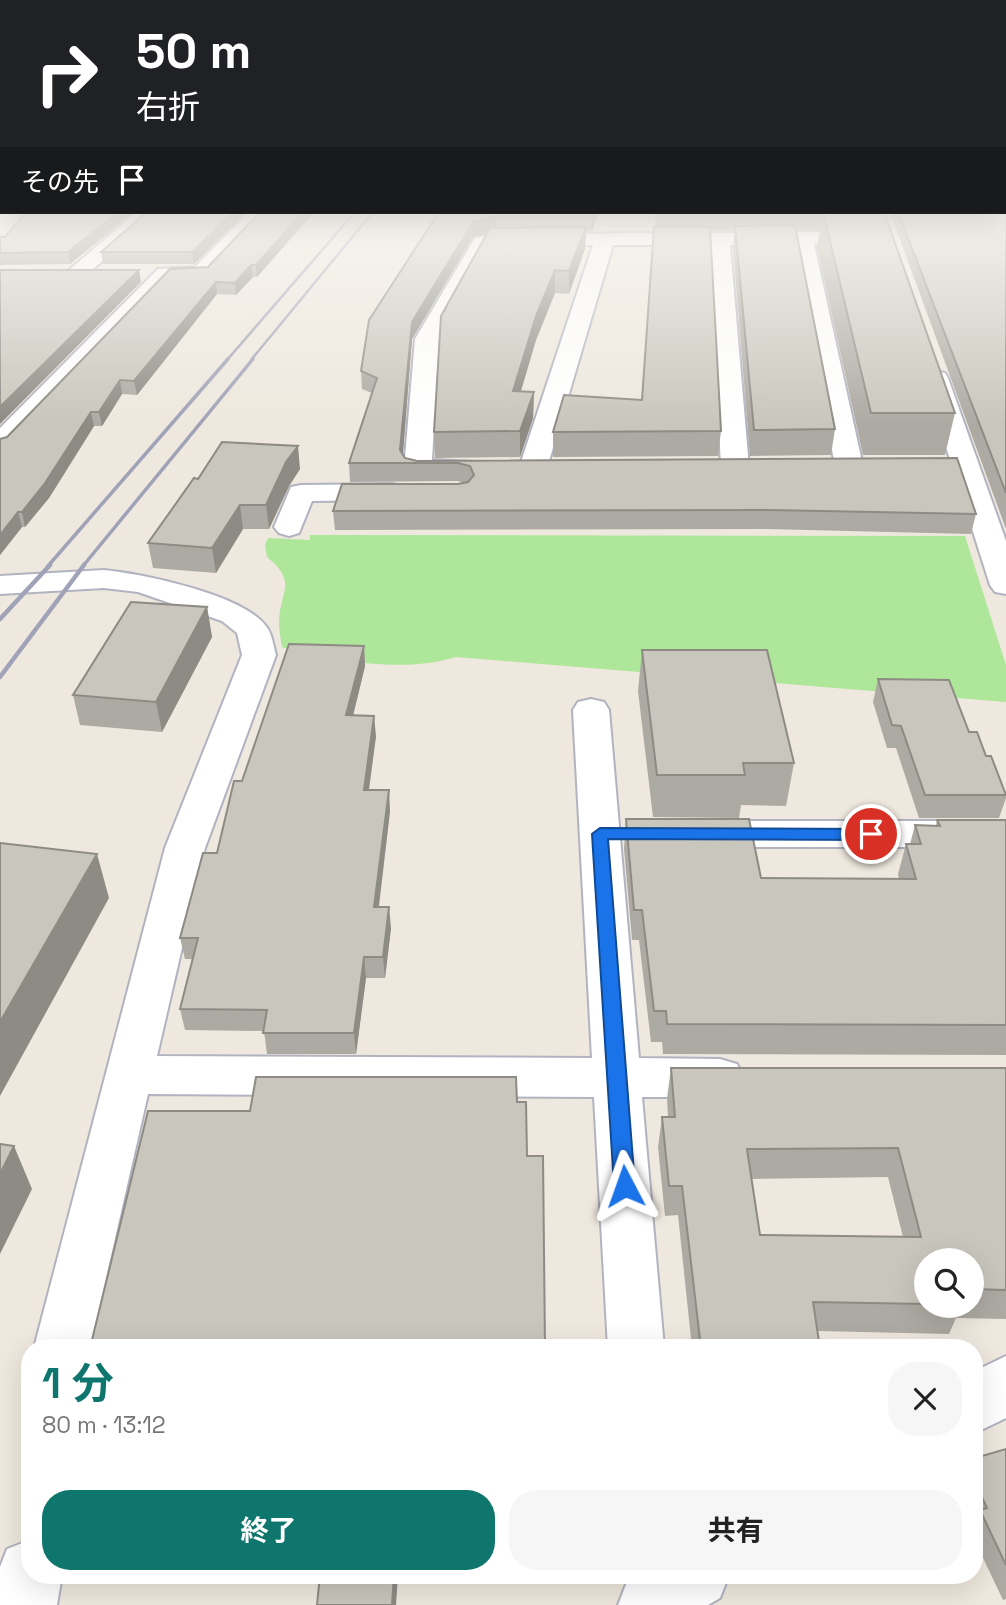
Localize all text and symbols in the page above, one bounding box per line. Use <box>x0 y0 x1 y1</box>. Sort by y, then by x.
text: 50 m <box>136 20 251 82</box>
icon: right <box>21 28 112 119</box>
text: 右折 <box>136 87 200 127</box>
icon: arrive <box>113 161 151 199</box>
text: その先 <box>21 165 99 199</box>
pin <box>841 804 901 864</box>
icon: arrive <box>852 815 890 853</box>
position arrow <box>588 1149 662 1223</box>
map controls <box>914 1248 984 1318</box>
button: search <box>914 1248 984 1318</box>
text: 1 分 <box>42 1357 114 1410</box>
button: close <box>888 1362 962 1436</box>
text: 80 m · 13:12 <box>42 1410 166 1440</box>
button: 終了 <box>42 1490 495 1570</box>
button: 共有 <box>509 1490 962 1570</box>

